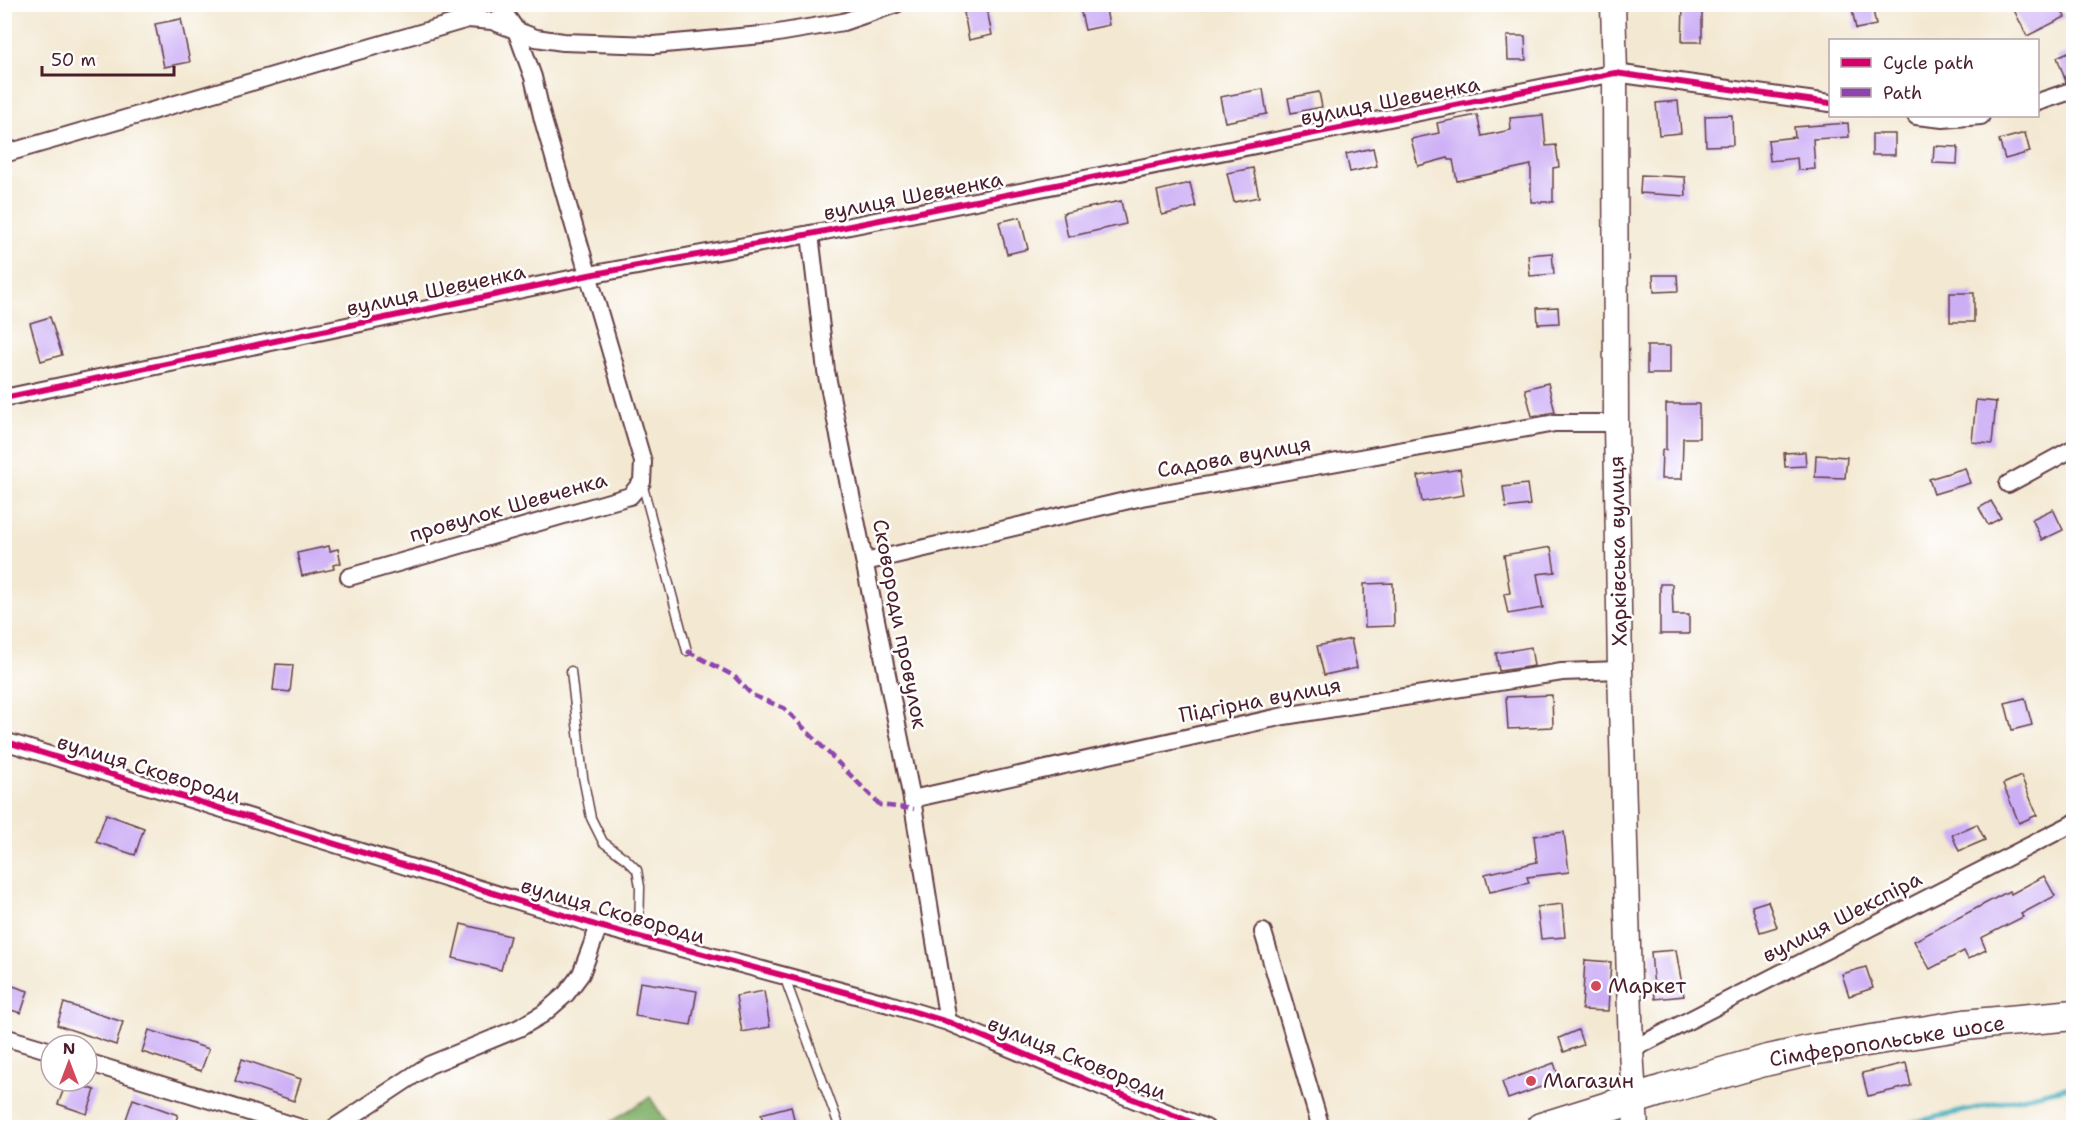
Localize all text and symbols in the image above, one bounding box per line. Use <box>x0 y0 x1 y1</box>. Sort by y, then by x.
scale bar <box>42 39 174 77</box>
legend <box>1829 39 2039 117</box>
text: 50 m <box>51 48 96 72</box>
text: Cycle path <box>1883 51 1974 75</box>
street label: вулиця Шевченка <box>1298 70 1482 132</box>
text: Path <box>1883 81 1922 105</box>
street label: вулиця Шевченка <box>821 165 1005 227</box>
street label: вулиця Шевченка <box>344 257 528 323</box>
street label: Садова вулиця <box>1155 430 1313 484</box>
street label: Харківська вулиця <box>1602 455 1634 647</box>
street label: провулок Шевченка <box>406 465 610 549</box>
street label: Сковороди провулок <box>866 517 934 731</box>
street label: Підгірна вулиця <box>1177 671 1343 729</box>
street label: вулиця Сковороди <box>54 728 244 810</box>
street label: вулиця Шекспіра <box>1757 865 1927 969</box>
street label: вулиця Сковороди <box>518 871 709 951</box>
place label: Маркет <box>1608 972 1686 1000</box>
marker: Маркет <box>1589 979 1603 993</box>
street label: вулиця Сковороди <box>983 1009 1171 1107</box>
street label: Сімферопольське шосе <box>1767 1009 2007 1073</box>
north arrow <box>39 1033 99 1093</box>
text: N <box>63 1038 75 1059</box>
place label: Магазин <box>1543 1067 1634 1095</box>
marker: Магазин <box>1524 1074 1538 1088</box>

